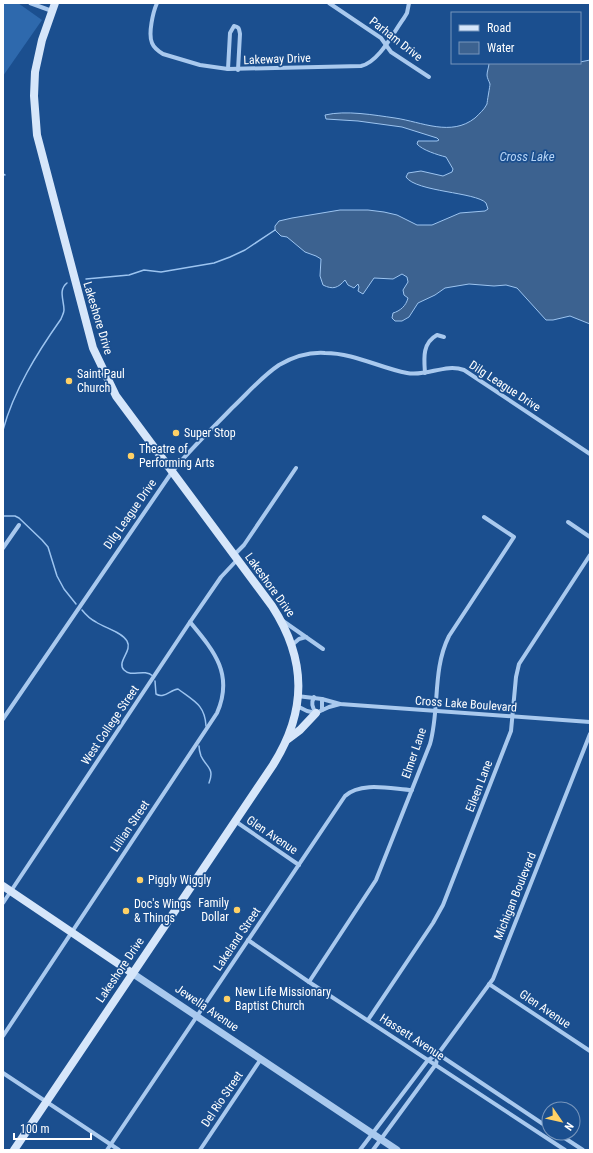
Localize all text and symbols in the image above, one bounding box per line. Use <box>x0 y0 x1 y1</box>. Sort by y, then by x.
legend <box>451 12 581 64</box>
street label: Parham Drive <box>367 14 426 64</box>
text: Road <box>487 21 511 35</box>
text: Water <box>487 41 515 55</box>
street label: Lakeway Drive <box>243 51 311 67</box>
water label: Cross Lake <box>499 149 555 164</box>
street label: Lakeshore Drive <box>80 280 116 357</box>
street label: Dilg League Drive <box>467 358 544 414</box>
place label: Saint Paul Church <box>77 367 125 395</box>
marker: Saint Paul Church <box>64 376 74 386</box>
place label: Super Stop <box>184 426 236 440</box>
marker: Super Stop <box>171 428 181 438</box>
place label: Theatre of Performing Arts <box>139 442 215 470</box>
marker: Theatre of Performing Arts <box>126 451 136 461</box>
street label: Dilg League Drive <box>101 476 160 552</box>
street label: Lakeshore Drive <box>242 550 298 620</box>
street label: West College Street <box>78 682 142 767</box>
street label: Cross Lake Boulevard <box>415 693 517 715</box>
street label: Elmer Lane <box>399 725 429 780</box>
street label: Eileen Lane <box>463 758 495 814</box>
street label: Lillian Street <box>108 797 153 854</box>
street label: Glen Avenue <box>244 813 301 857</box>
street label: Michigan Boulevard <box>491 850 539 942</box>
place label: Piggly Wiggly <box>148 873 211 887</box>
marker: Piggly Wiggly <box>135 875 145 885</box>
place label: Family Dollar <box>198 896 229 924</box>
place label: Doc's Wings & Things <box>134 897 191 925</box>
street label: Lakeland Street <box>211 904 264 973</box>
marker: Family Dollar <box>232 905 242 915</box>
marker: Doc's Wings & Things <box>121 906 131 916</box>
street label: Lakeshore Drive <box>93 934 147 1005</box>
street label: Jewella Avenue <box>173 982 242 1035</box>
place label: New Life Missionary Baptist Church <box>235 985 331 1013</box>
street label: Glen Avenue <box>517 987 574 1031</box>
marker: New Life Missionary Baptist Church <box>222 994 232 1004</box>
street label: Hassett Avenue <box>377 1011 447 1063</box>
street label: Del Rio Street <box>198 1068 246 1129</box>
north arrow <box>541 1101 581 1141</box>
scale bar <box>14 1115 91 1141</box>
text: N <box>561 1120 576 1133</box>
text: 100 m <box>20 1122 50 1136</box>

